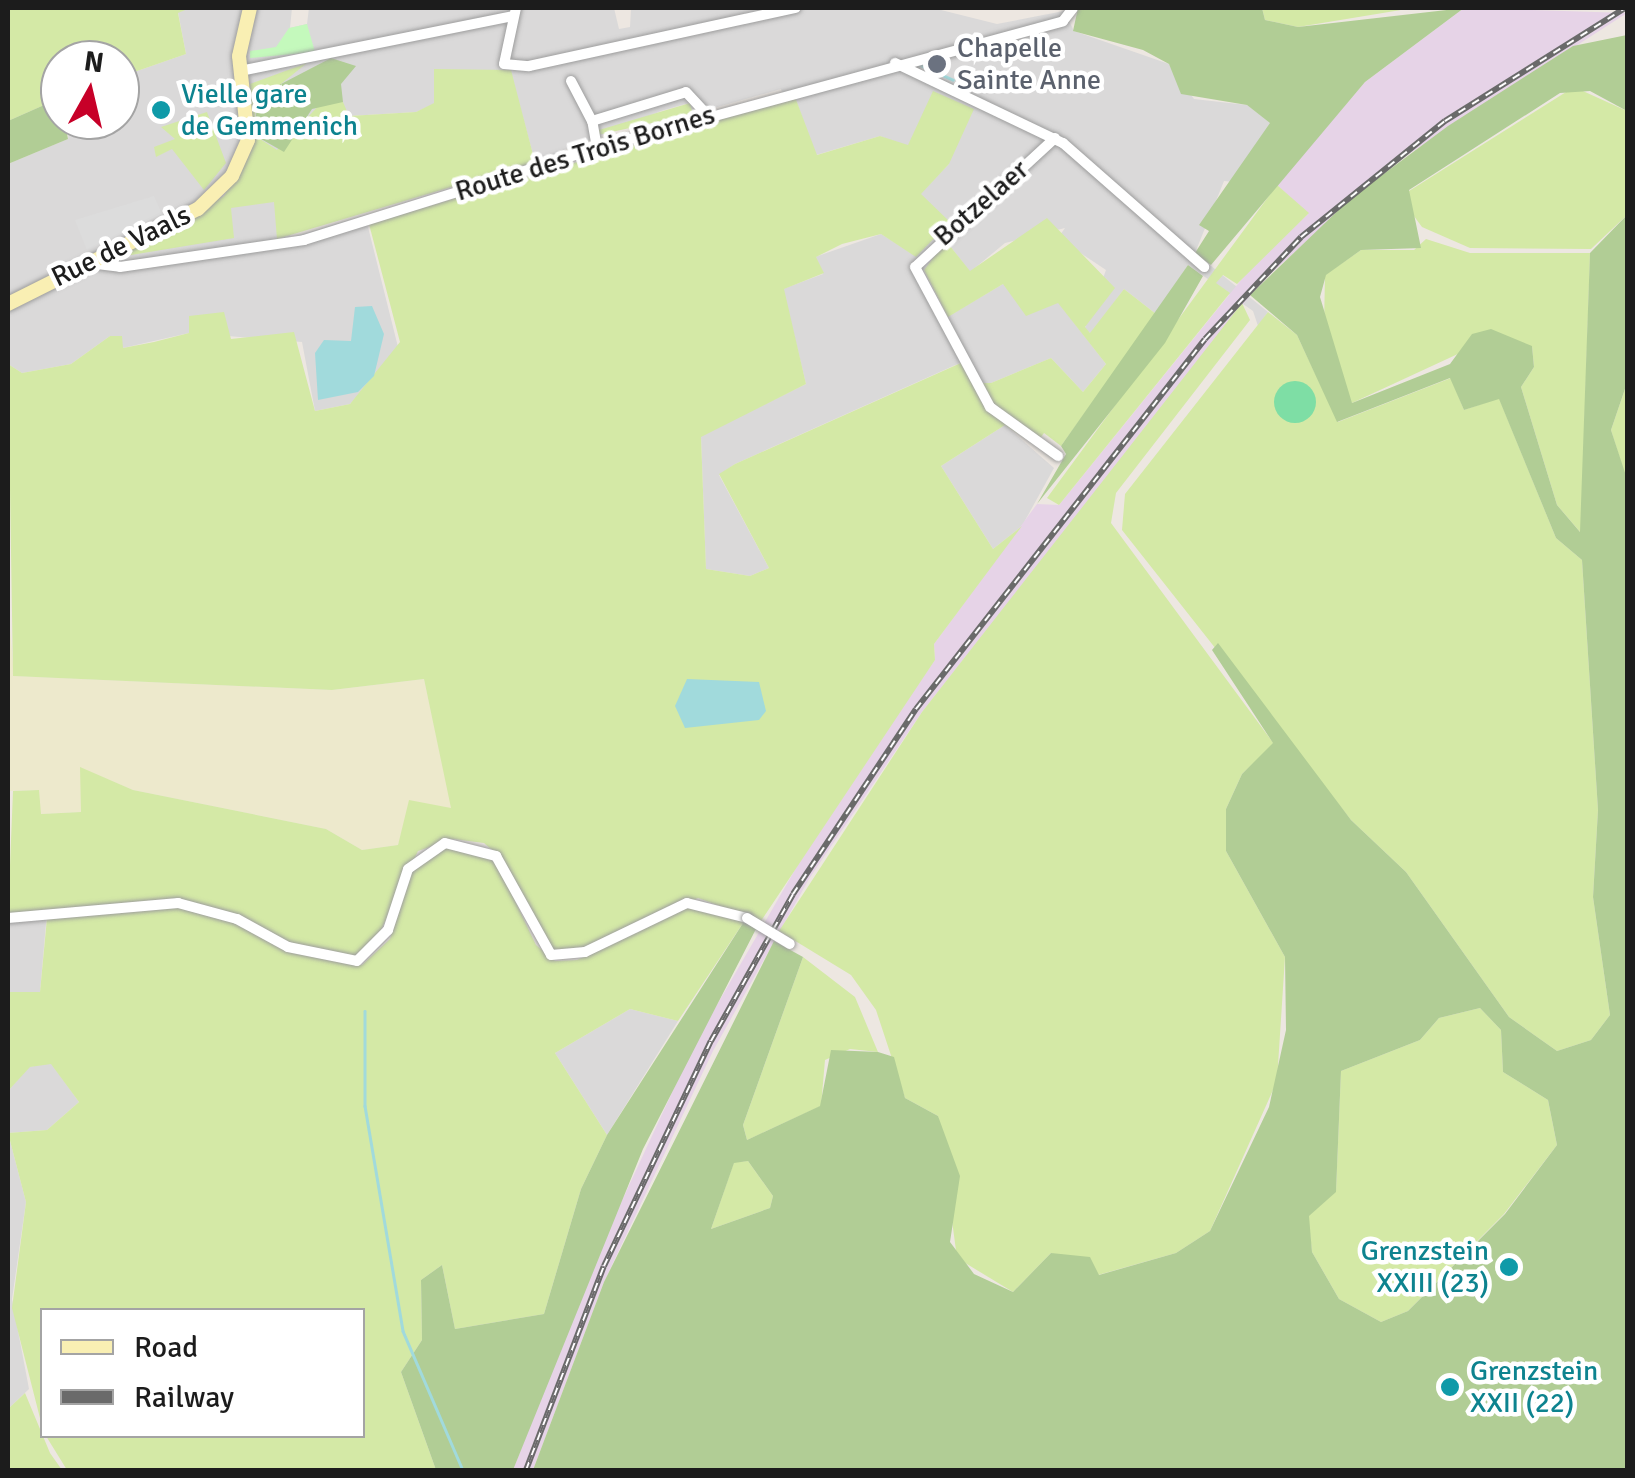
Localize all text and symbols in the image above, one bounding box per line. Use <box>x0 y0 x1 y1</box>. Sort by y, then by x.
place label: Chapelle Sainte Anne <box>957 31 1101 97</box>
north arrow <box>40 40 140 140</box>
text: N <box>82 44 106 80</box>
marker: Chapelle Sainte Anne <box>926 53 948 75</box>
place label: Vielle gare de Gemmenich <box>181 77 358 143</box>
street label: Route des Trois Bornes <box>451 98 719 208</box>
marker: Vielle gare de Gemmenich <box>150 99 172 121</box>
street label: Botzelaer <box>927 153 1035 253</box>
street label: Rue de Vaals <box>46 198 196 294</box>
place label: Grenzstein XXIII (23) <box>1361 1234 1489 1300</box>
marker: Grenzstein XXIII (23) <box>1498 1256 1520 1278</box>
legend <box>40 1308 365 1438</box>
text: Road <box>134 1329 198 1366</box>
place label: Grenzstein XXII (22) <box>1470 1354 1598 1420</box>
marker: Grenzstein XXII (22) <box>1439 1376 1461 1398</box>
text: Railway <box>134 1379 234 1416</box>

